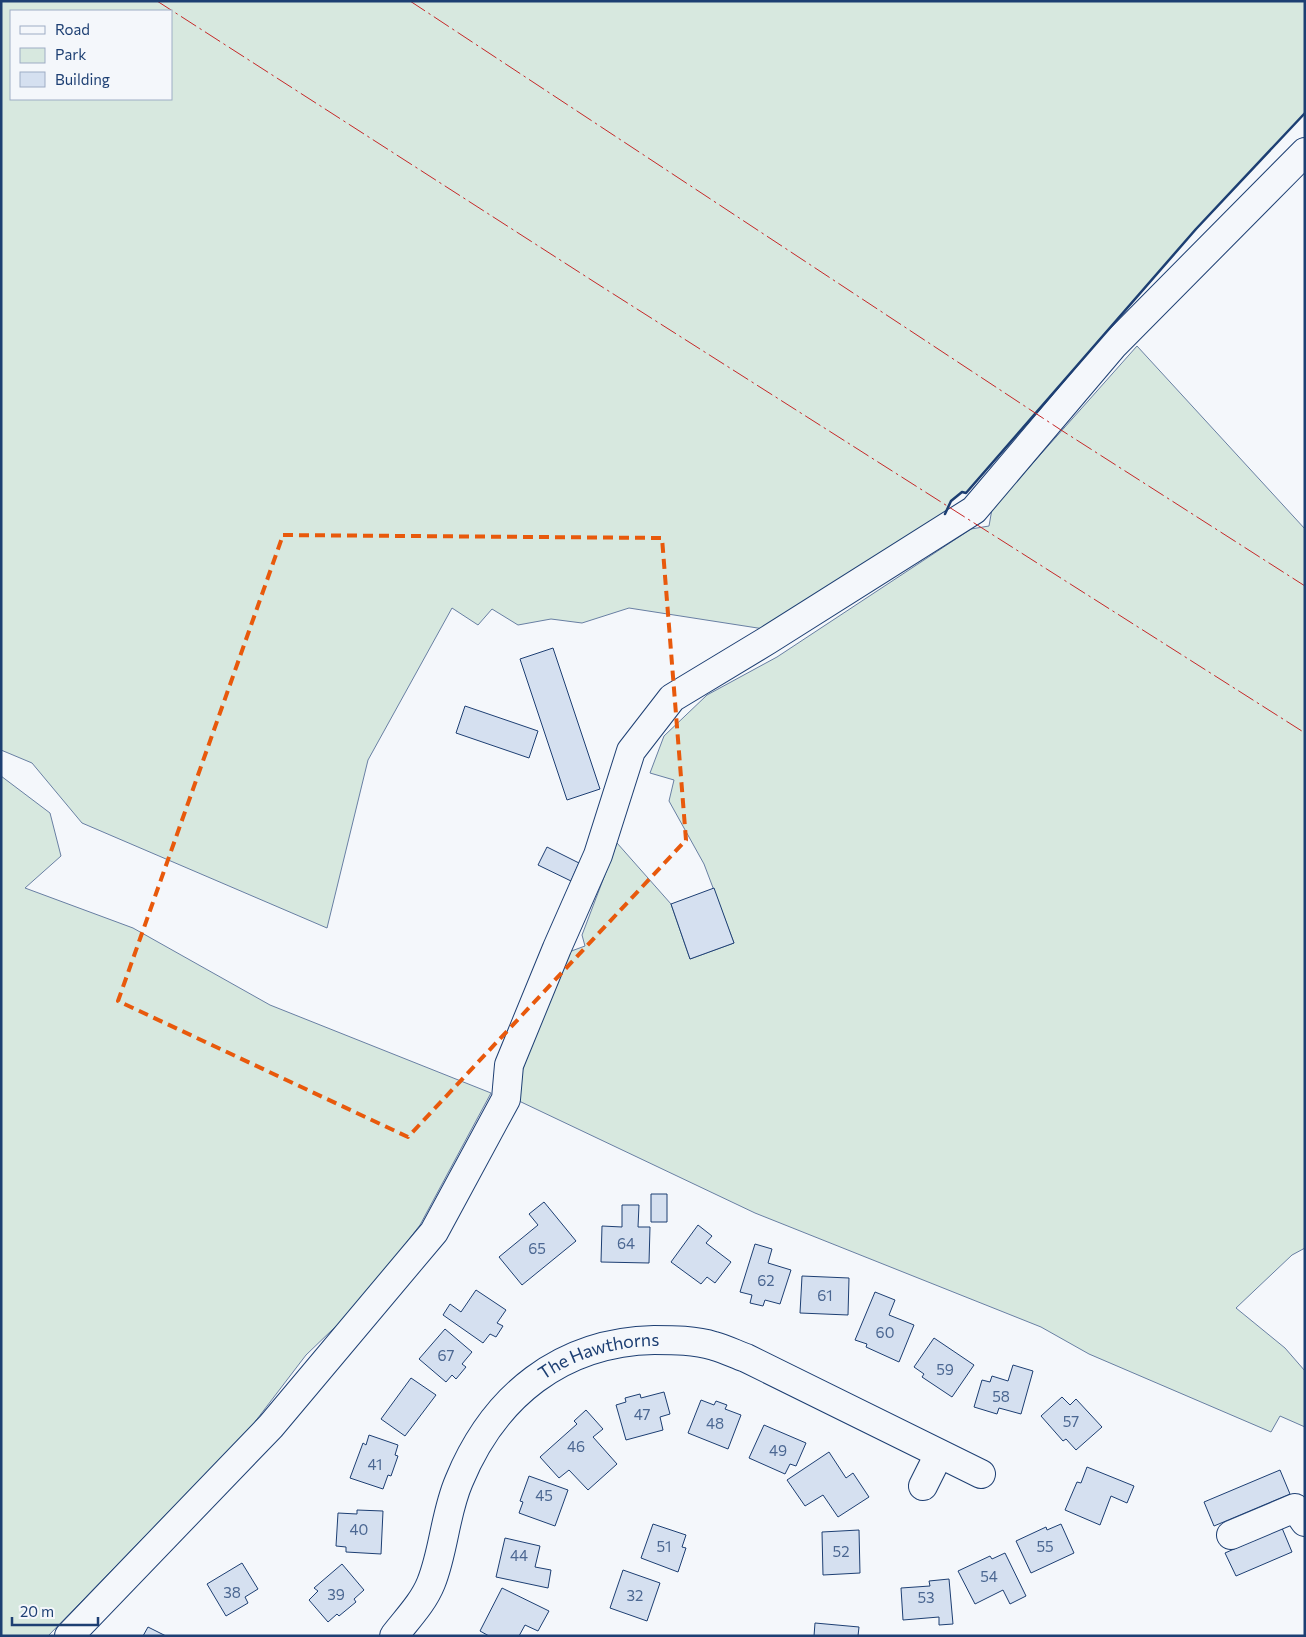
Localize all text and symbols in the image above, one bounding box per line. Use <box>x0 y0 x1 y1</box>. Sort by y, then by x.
legend <box>10 10 172 100</box>
text: Road <box>55 20 90 38</box>
text: Park <box>55 45 86 63</box>
text: Building <box>55 70 110 88</box>
house number: 64 <box>617 1234 635 1252</box>
house number: 65 <box>528 1239 546 1257</box>
house number: 62 <box>757 1271 775 1289</box>
house number: 61 <box>817 1286 833 1304</box>
house number: 60 <box>876 1323 894 1341</box>
street label: The Hawthorns <box>534 1328 659 1384</box>
house number: 67 <box>438 1346 455 1364</box>
house number: 59 <box>936 1360 954 1378</box>
house number: 58 <box>992 1387 1010 1405</box>
house number: 47 <box>634 1405 650 1423</box>
house number: 57 <box>1063 1412 1079 1430</box>
house number: 48 <box>706 1414 724 1432</box>
house number: 46 <box>567 1437 585 1455</box>
house number: 49 <box>769 1441 787 1459</box>
house number: 41 <box>368 1455 382 1473</box>
house number: 45 <box>535 1486 553 1504</box>
house number: 40 <box>350 1520 368 1538</box>
house number: 51 <box>656 1537 672 1555</box>
house number: 55 <box>1036 1537 1054 1555</box>
house number: 52 <box>833 1542 849 1560</box>
house number: 44 <box>510 1546 528 1564</box>
house number: 54 <box>980 1567 998 1585</box>
house number: 38 <box>223 1583 241 1601</box>
house number: 39 <box>327 1585 345 1603</box>
house number: 32 <box>627 1586 643 1604</box>
house number: 53 <box>917 1588 935 1606</box>
scale bar <box>12 1594 99 1626</box>
text: 20 m <box>20 1602 54 1620</box>

